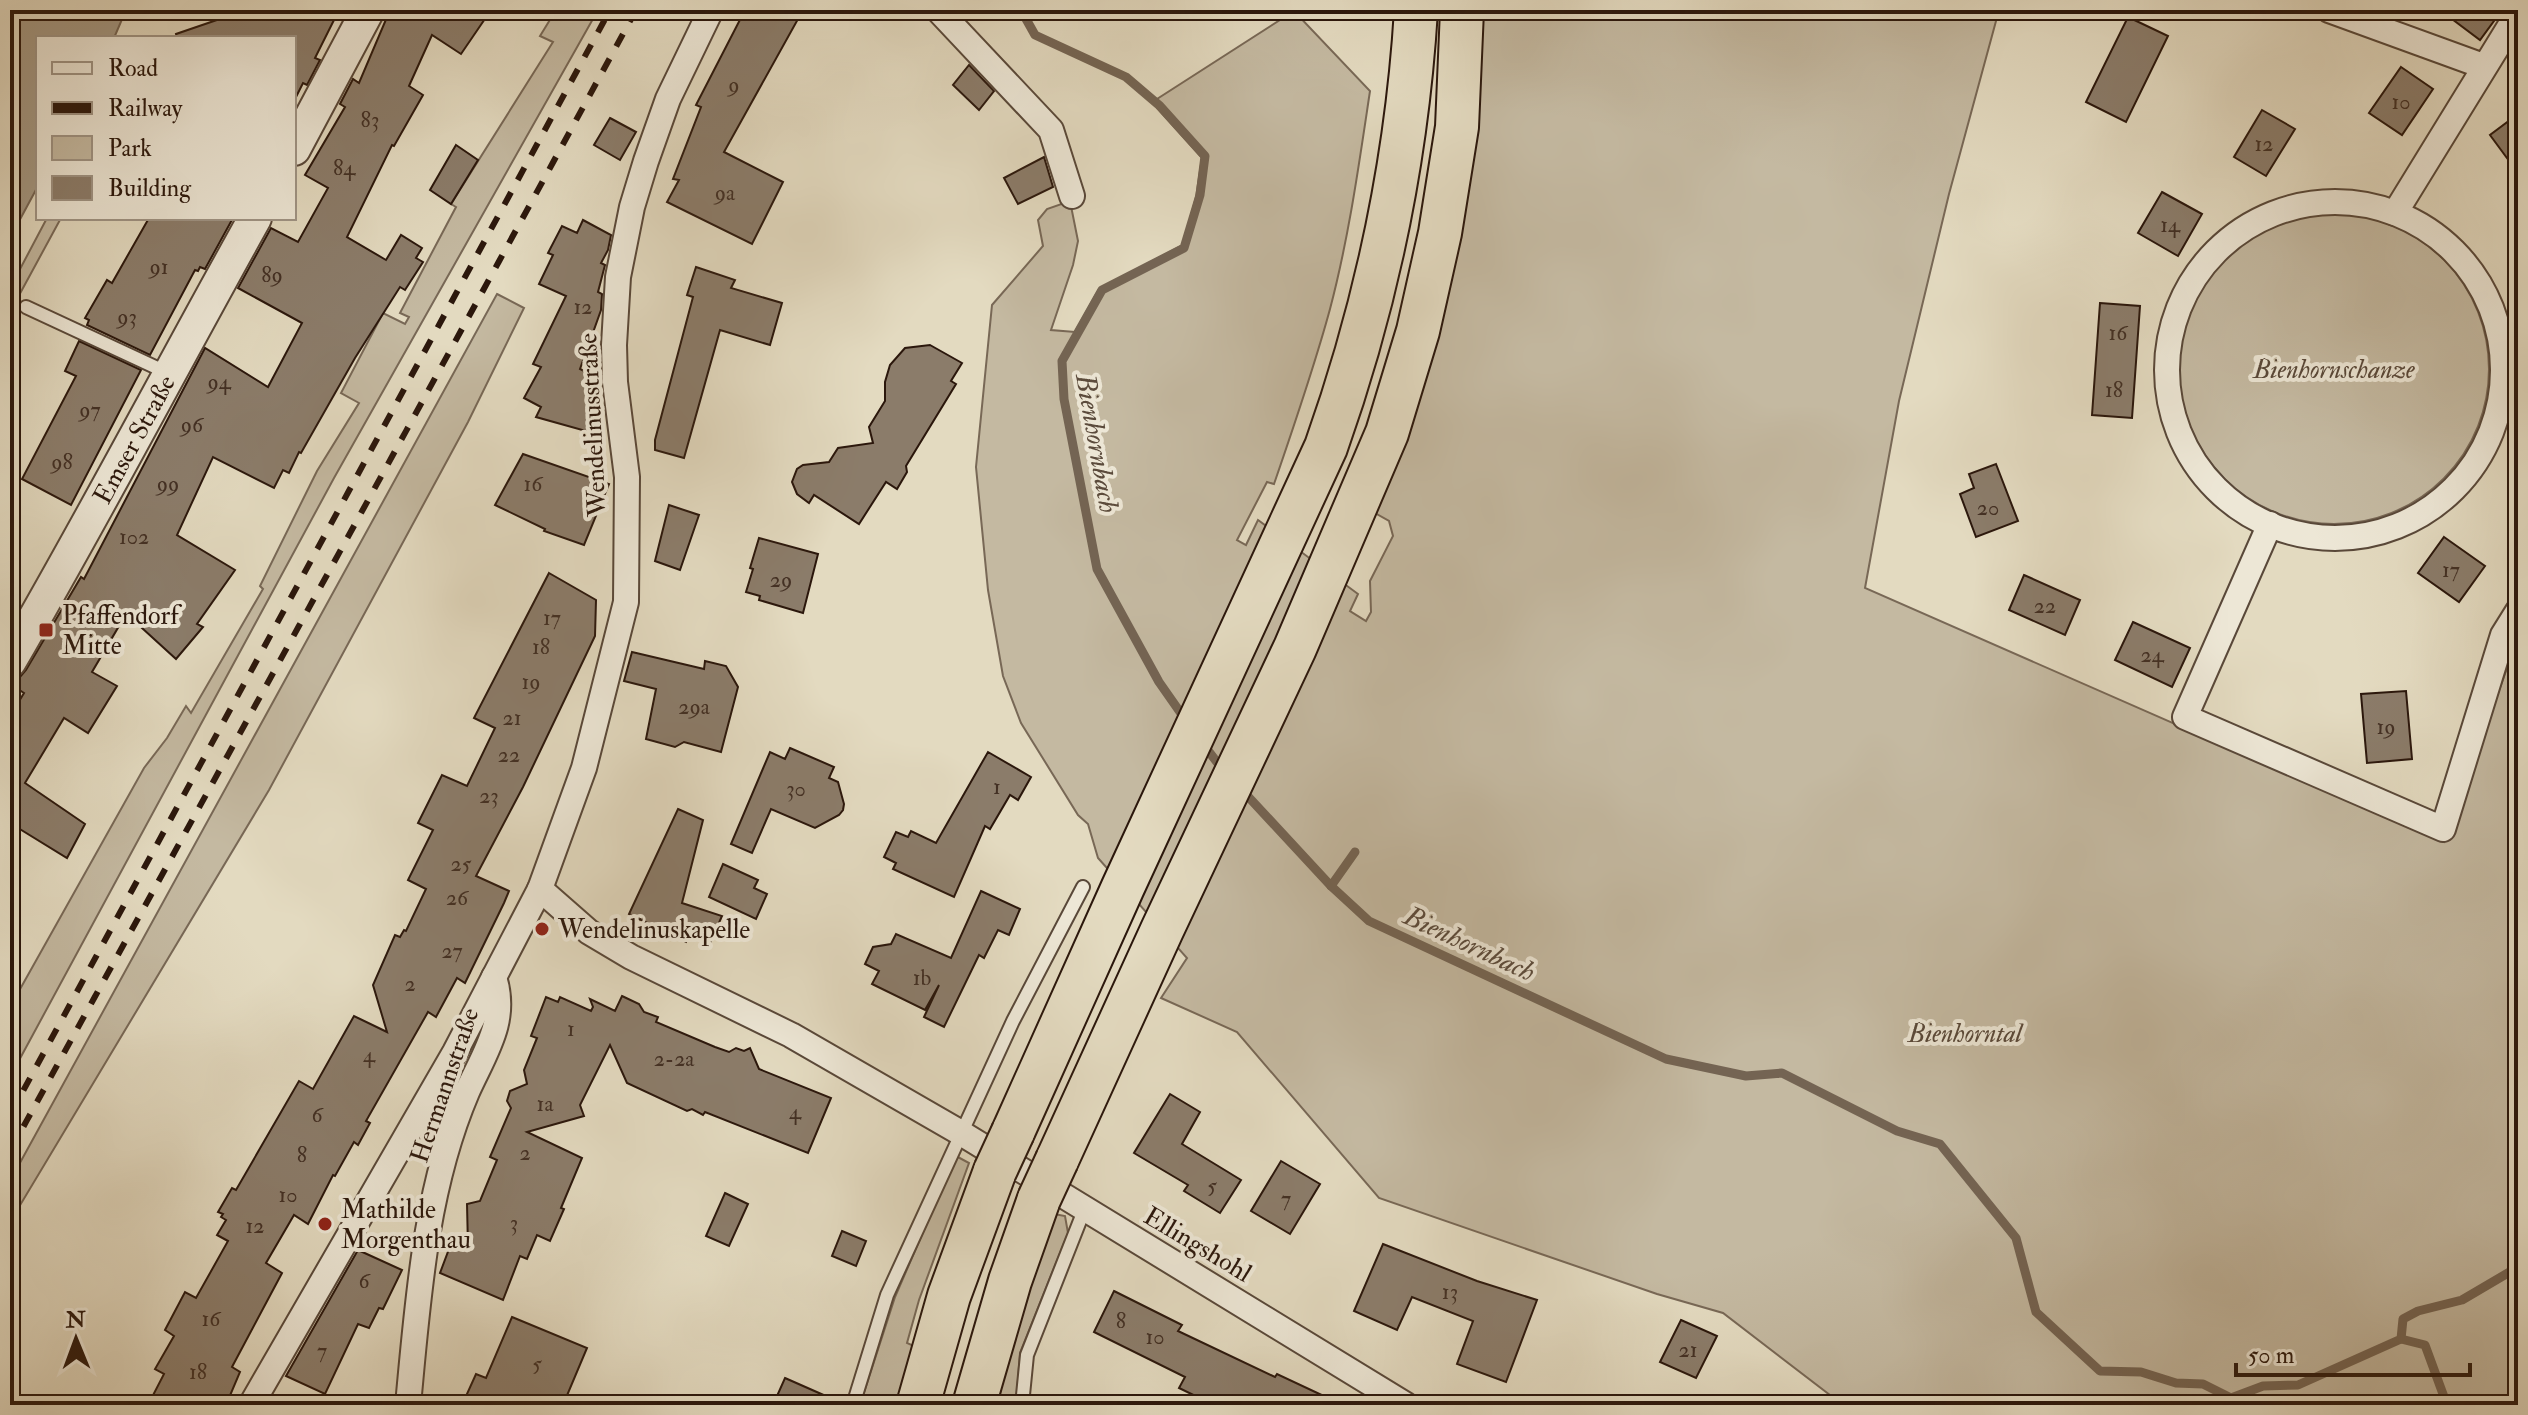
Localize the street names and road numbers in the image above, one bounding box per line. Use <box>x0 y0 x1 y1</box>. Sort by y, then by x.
street label: Wendelinusstraße <box>572 332 614 519</box>
street label: Emser Straße <box>87 370 183 510</box>
street label: Hermannstraße <box>403 1003 486 1167</box>
street label: Ellingshohl <box>1138 1200 1258 1290</box>

